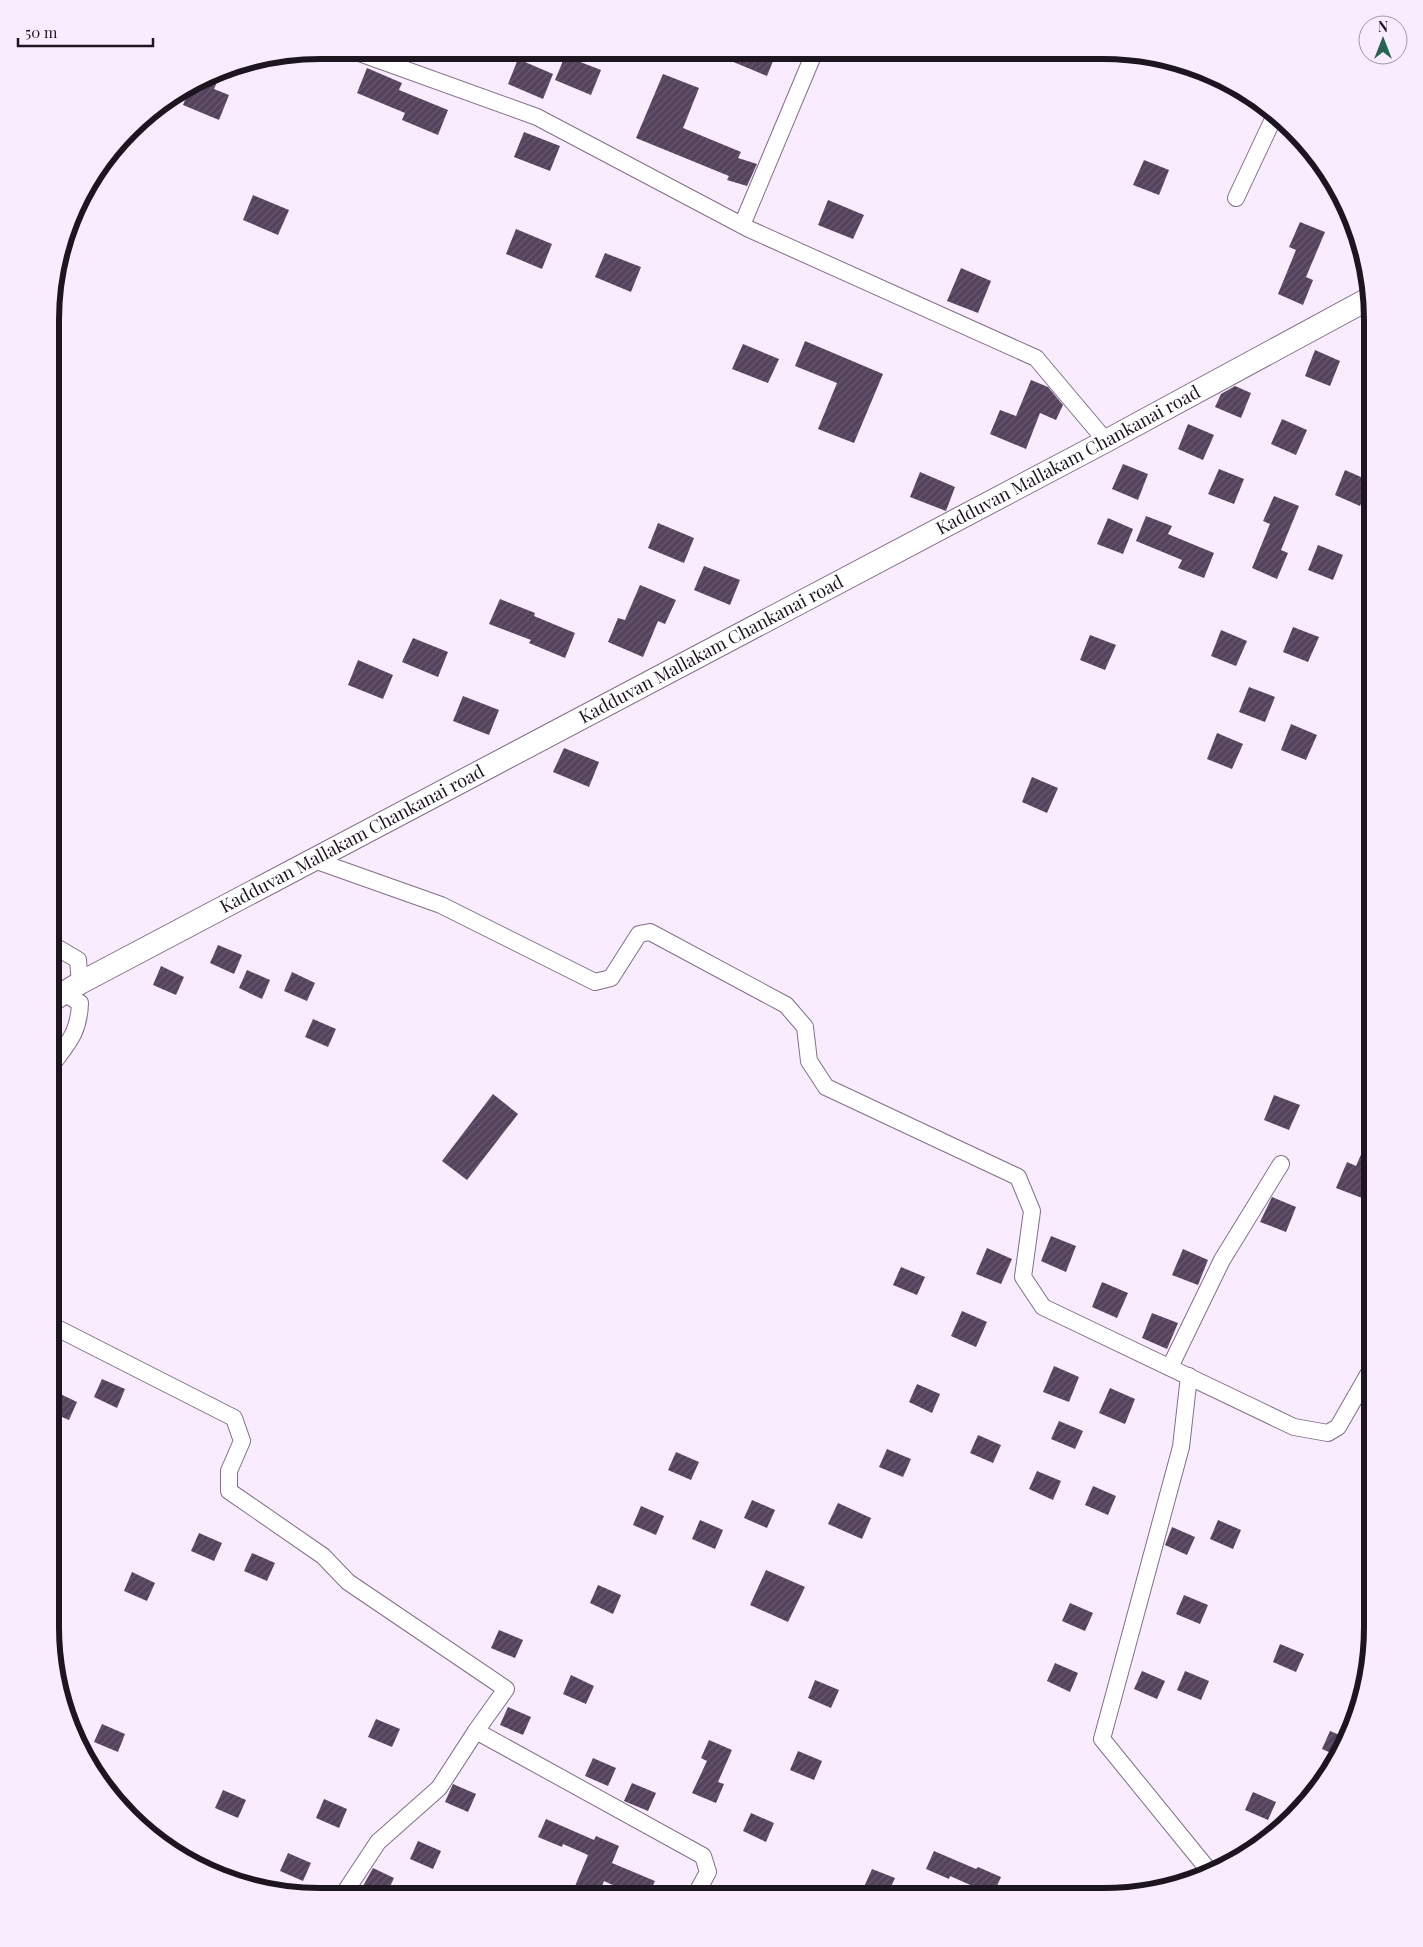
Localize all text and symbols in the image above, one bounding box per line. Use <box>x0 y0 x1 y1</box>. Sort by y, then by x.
scale bar <box>18 15 152 47</box>
north arrow <box>1358 15 1408 65</box>
text: N <box>1378 17 1388 36</box>
text: 50 m <box>25 22 58 42</box>
street label: Kadduvan Mallakam Chankanai road <box>932 379 1204 540</box>
street label: Kadduvan Mallakam Chankanai road <box>574 569 848 728</box>
street label: Kadduvan Mallakam Chankanai road <box>215 758 489 918</box>

